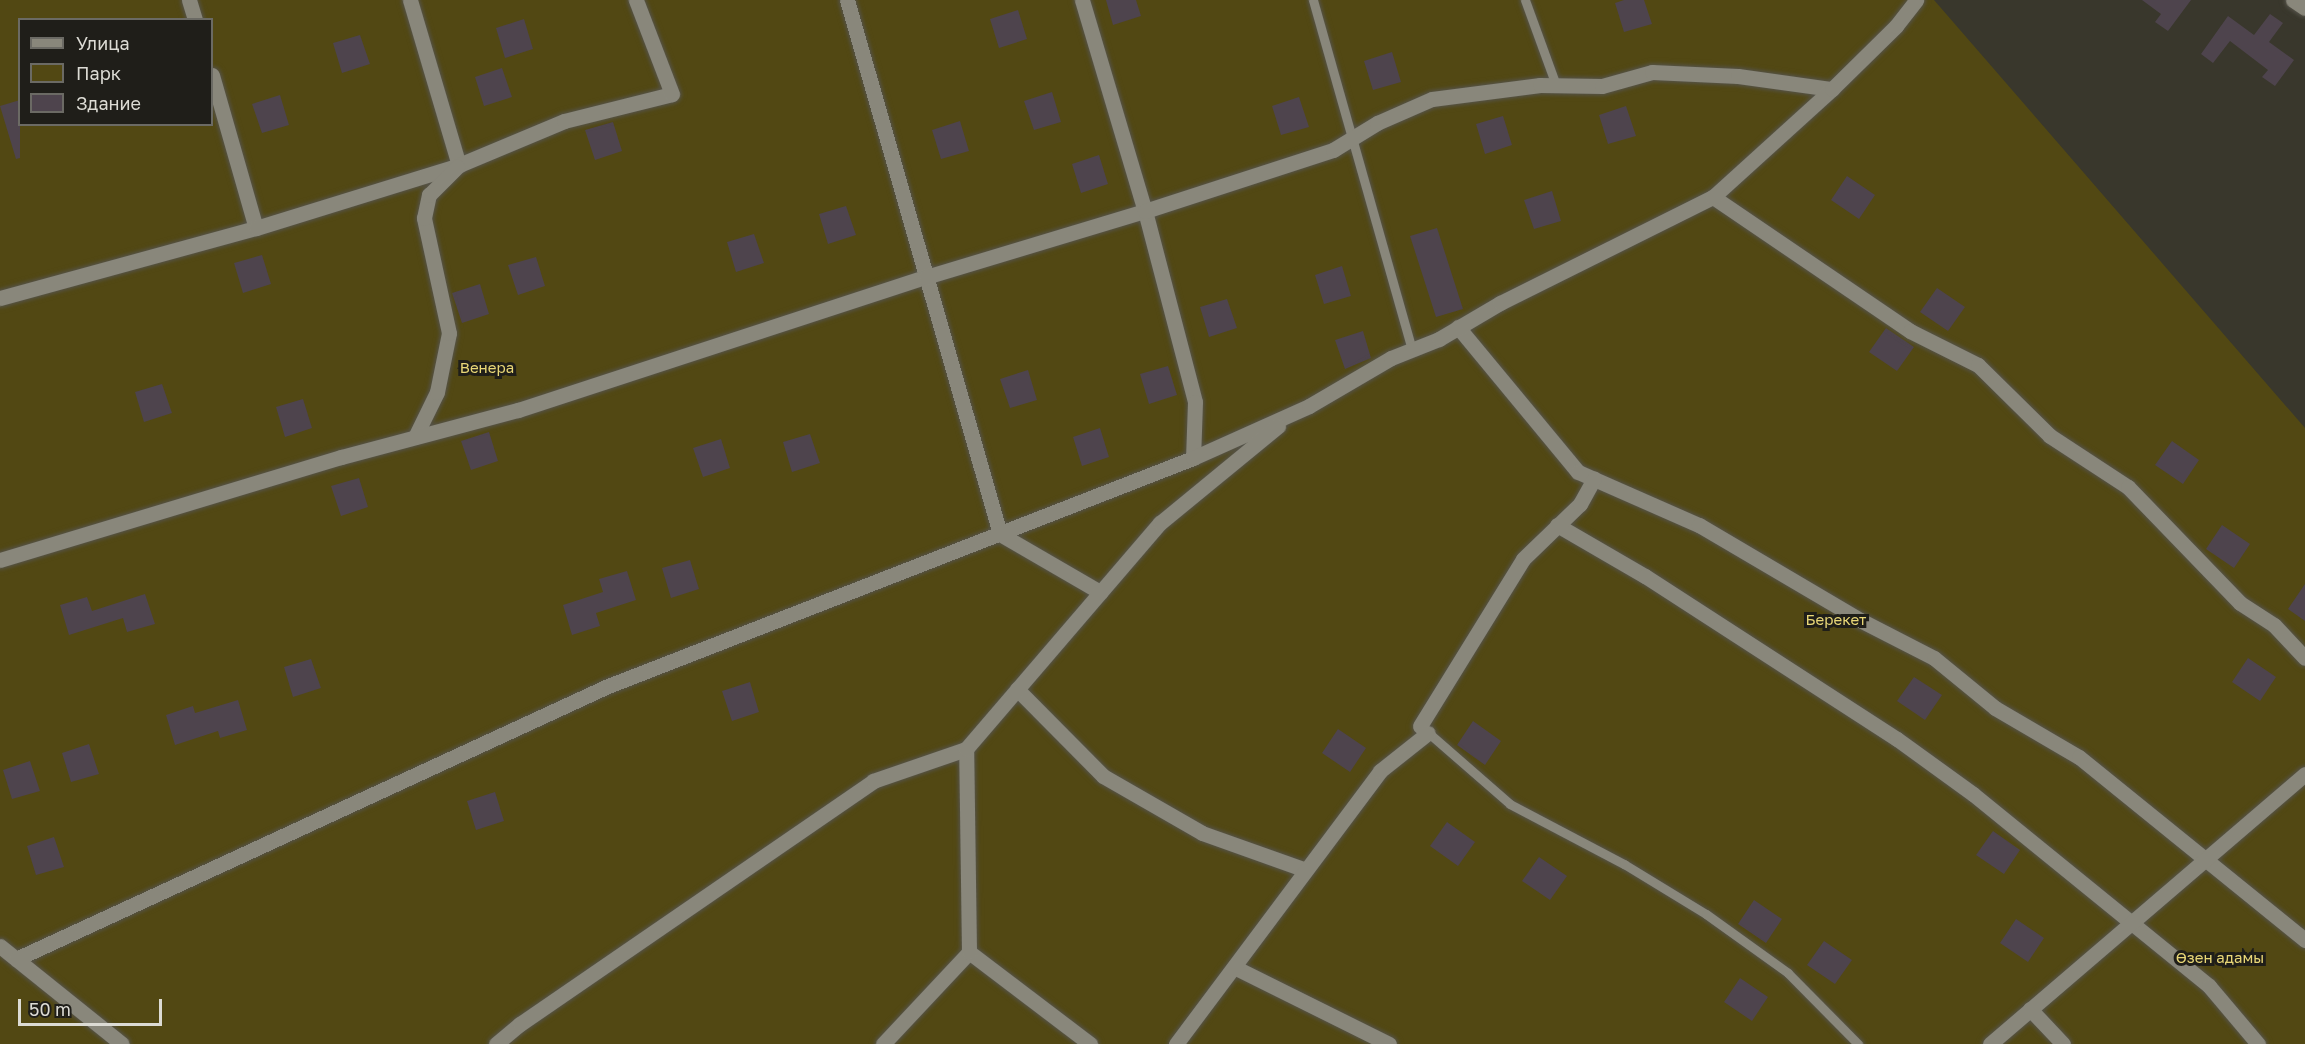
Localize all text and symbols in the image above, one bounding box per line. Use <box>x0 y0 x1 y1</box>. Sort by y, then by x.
legend <box>18 18 213 126</box>
text: Улица <box>76 32 130 54</box>
text: Парк <box>76 62 121 84</box>
text: Здание <box>76 92 141 114</box>
park label: Венера <box>460 359 514 377</box>
park label: Берекет <box>1806 611 1866 629</box>
park label: Өзен адамы <box>2176 949 2264 967</box>
scale bar <box>21 987 165 1025</box>
text: 50 m <box>29 998 71 1020</box>

